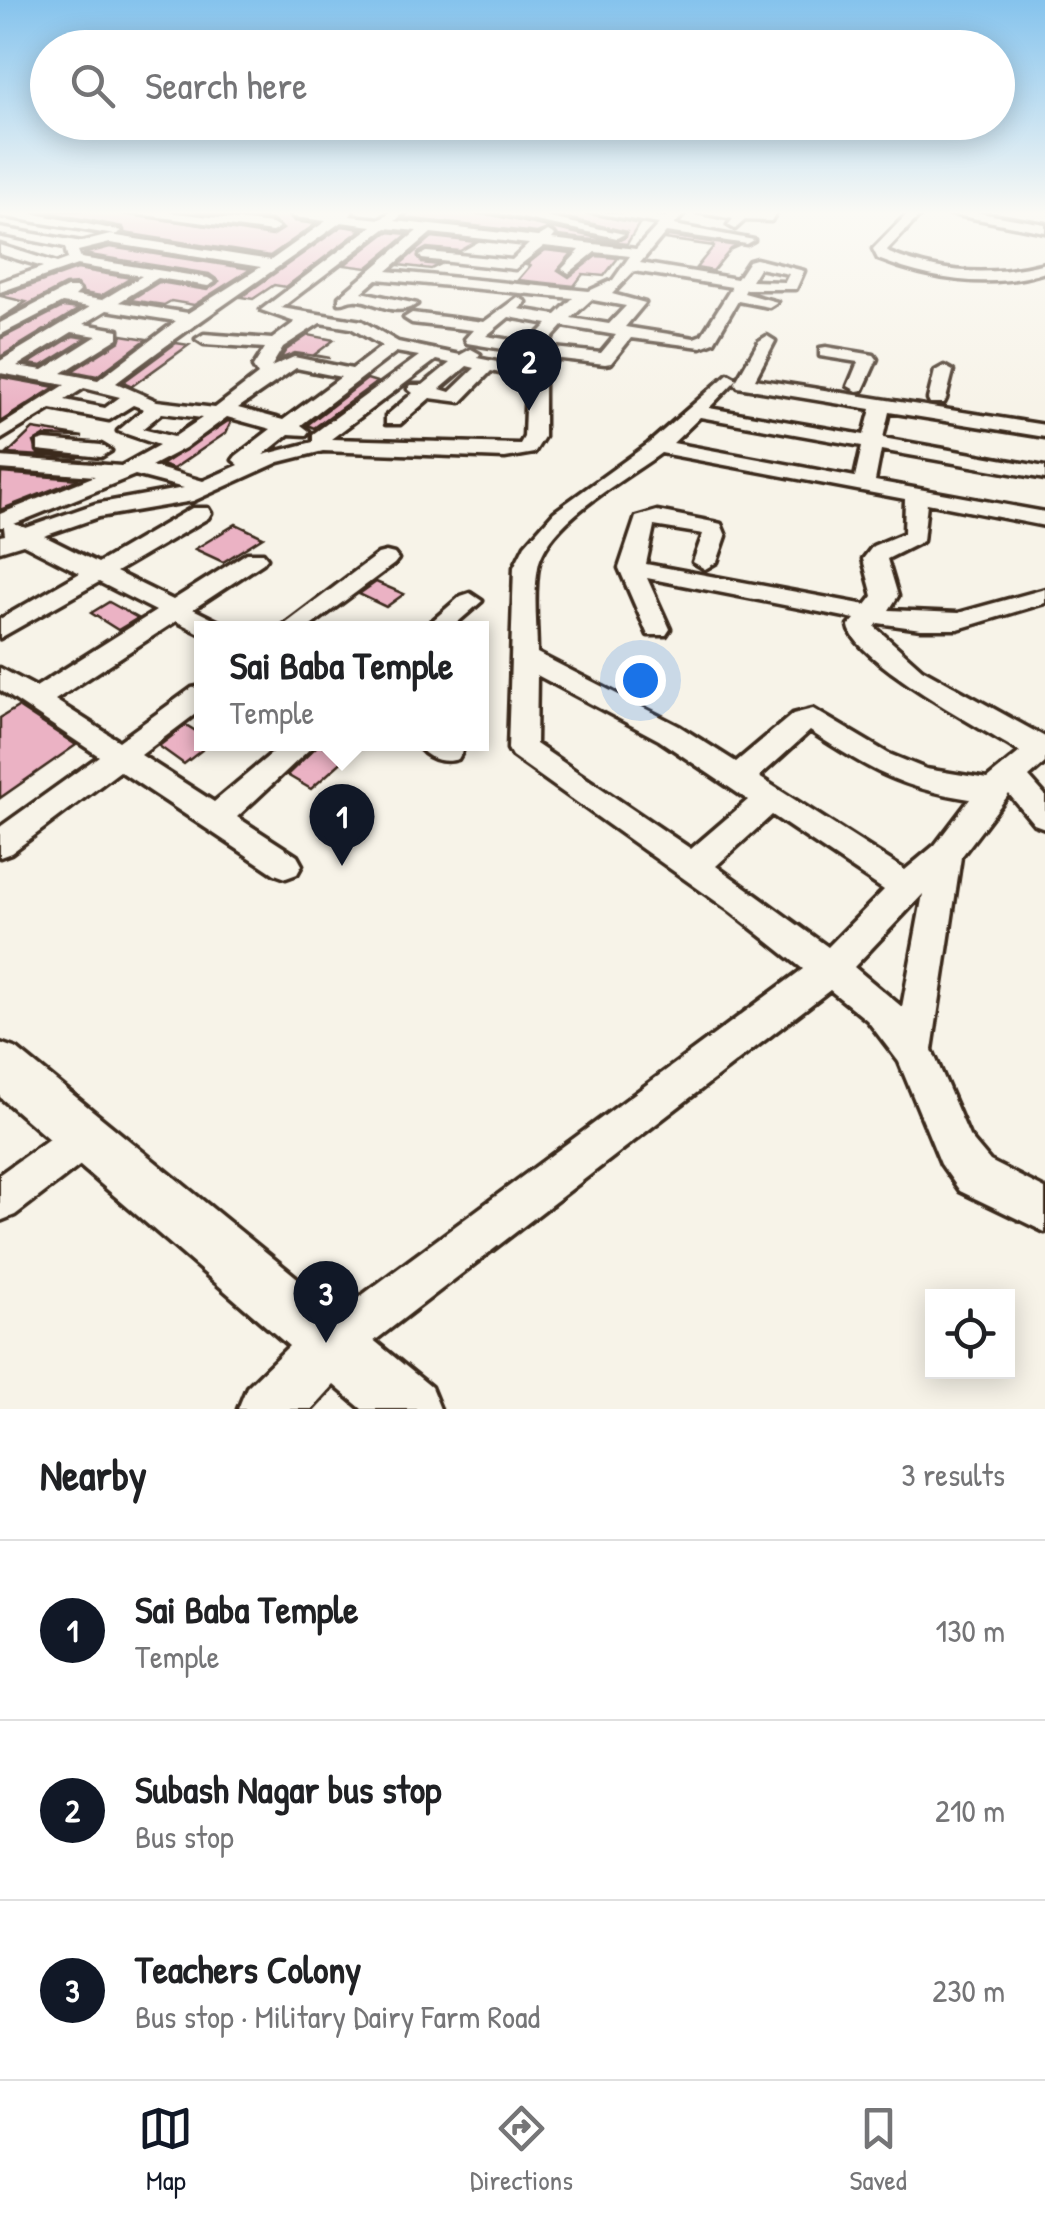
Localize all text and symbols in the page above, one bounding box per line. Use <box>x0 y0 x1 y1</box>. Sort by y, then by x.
search box <box>30 30 1015 140</box>
icon: search <box>65 58 120 113</box>
text: Search here <box>145 59 307 111</box>
pin: 2 <box>496 328 562 411</box>
popup <box>194 621 489 751</box>
text: Sai Baba Temple <box>230 639 453 691</box>
your location <box>615 655 666 706</box>
text: Temple <box>230 691 314 734</box>
pin: 1 <box>310 784 374 866</box>
pin: 3 <box>294 1260 358 1343</box>
map controls <box>925 1289 1015 1379</box>
button: locate <box>925 1289 1015 1379</box>
text: Nearby <box>40 1446 147 1503</box>
text: 3 results <box>901 1453 1005 1496</box>
text: Sai Baba Temple <box>135 1583 358 1635</box>
text: 1 <box>67 1609 78 1652</box>
text: 130 m <box>936 1609 1005 1652</box>
text: Temple <box>135 1635 219 1678</box>
text: Subash Nagar bus stop <box>135 1763 441 1815</box>
text: 2 <box>65 1789 80 1832</box>
text: 210 m <box>935 1789 1005 1832</box>
text: Bus stop <box>135 1815 234 1858</box>
text: Teachers Colony <box>135 1943 361 1995</box>
text: 3 <box>65 1969 80 2012</box>
text: 230 m <box>932 1969 1005 2012</box>
text: Bus stop · Military Dairy Farm Road <box>135 1995 540 2038</box>
tab: Map <box>138 2101 193 2199</box>
tab: Directions <box>470 2101 573 2199</box>
tab: Saved <box>850 2101 907 2199</box>

